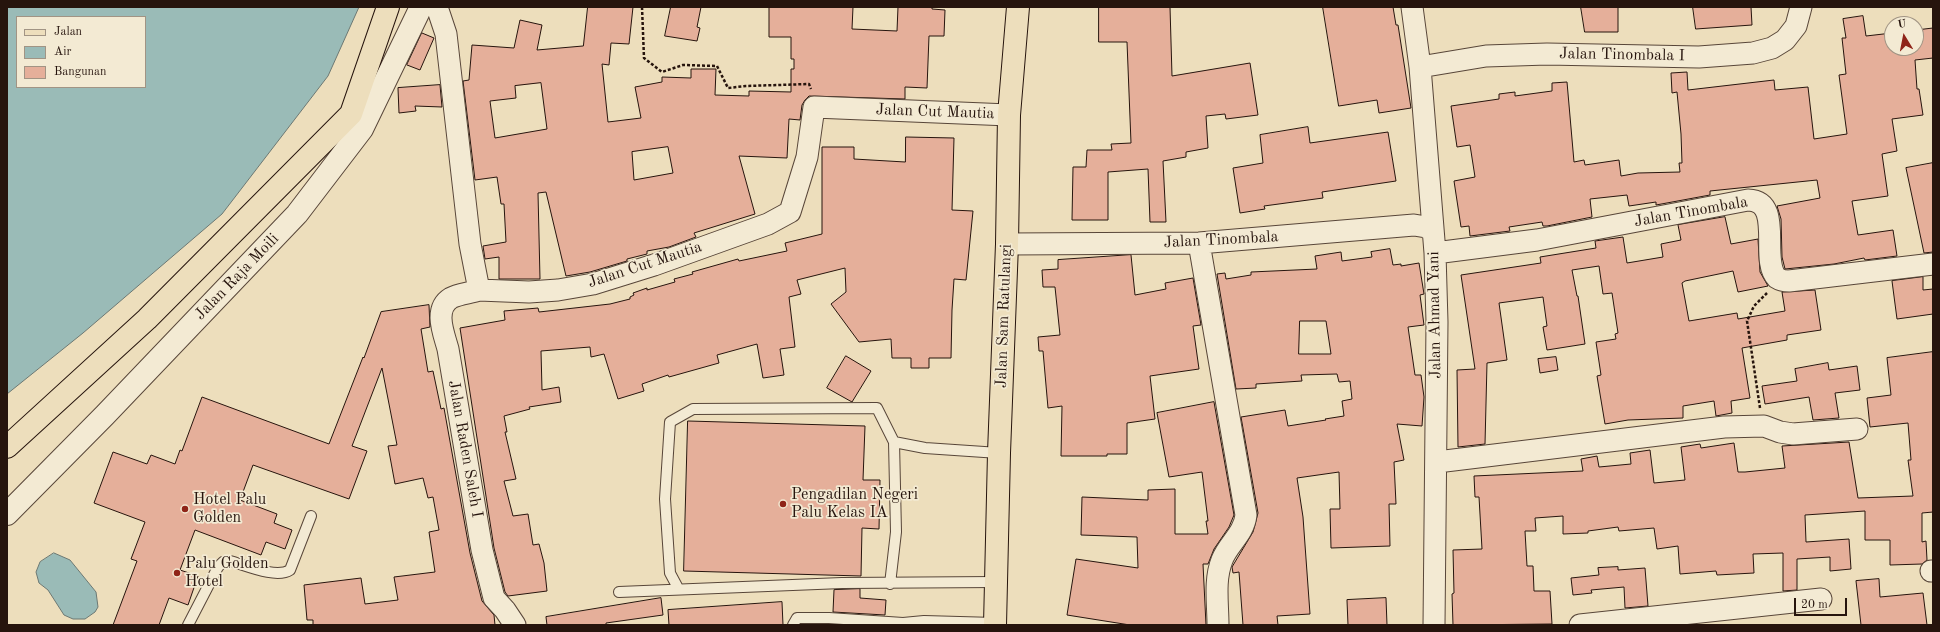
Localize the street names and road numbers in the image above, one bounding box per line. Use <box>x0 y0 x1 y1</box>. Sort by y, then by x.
street label: Jalan Tinombala I <box>1559 44 1685 66</box>
street label: Jalan Cut Mautia <box>875 100 995 124</box>
street label: Jalan Tinombala <box>1633 193 1749 231</box>
street label: Jalan Tinombala <box>1163 227 1279 253</box>
street label: Jalan Raja Moili <box>191 230 283 324</box>
street label: Jalan Cut Mautia <box>585 237 705 293</box>
street label: Jalan Sam Ratulangi <box>992 244 1016 388</box>
street label: Jalan Ahmad Yani <box>1424 251 1446 379</box>
street label: Jalan Raden Saleh I <box>443 379 487 519</box>

